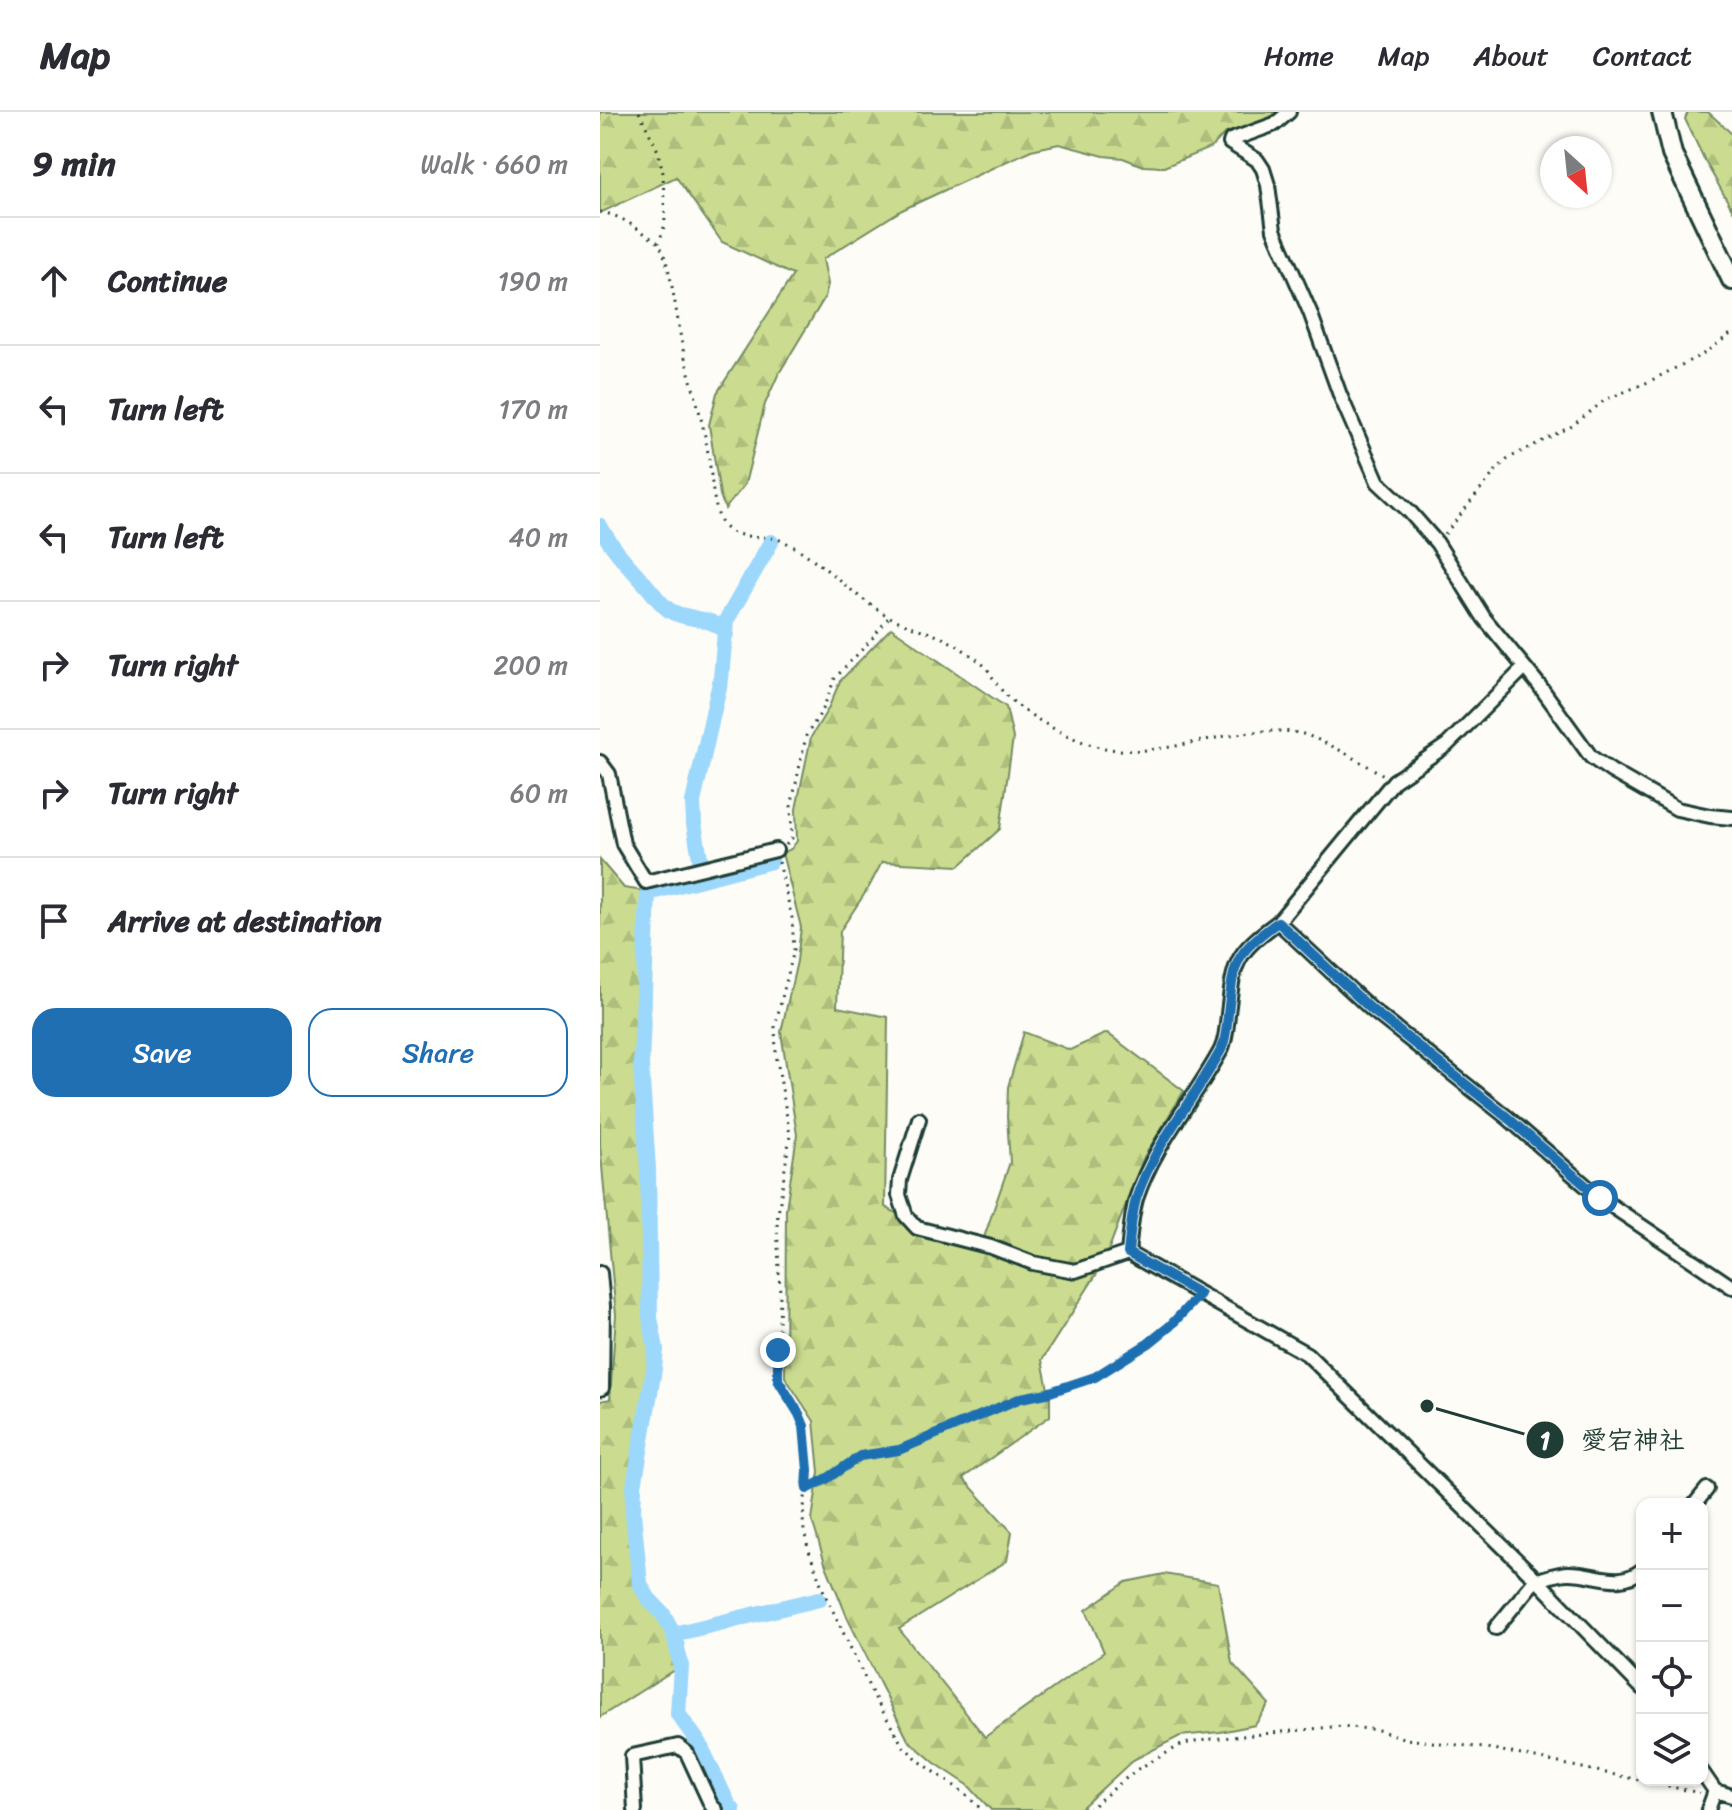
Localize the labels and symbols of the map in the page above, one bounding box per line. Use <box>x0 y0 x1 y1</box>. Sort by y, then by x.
north arrow <box>1540 136 1612 208</box>
route start <box>1582 1180 1618 1216</box>
route end <box>760 1332 796 1368</box>
callout: 愛宕神社 <box>1525 1415 1701 1465</box>
text: 愛宕神社 <box>1581 1417 1685 1463</box>
text: 1 <box>1540 1420 1550 1462</box>

